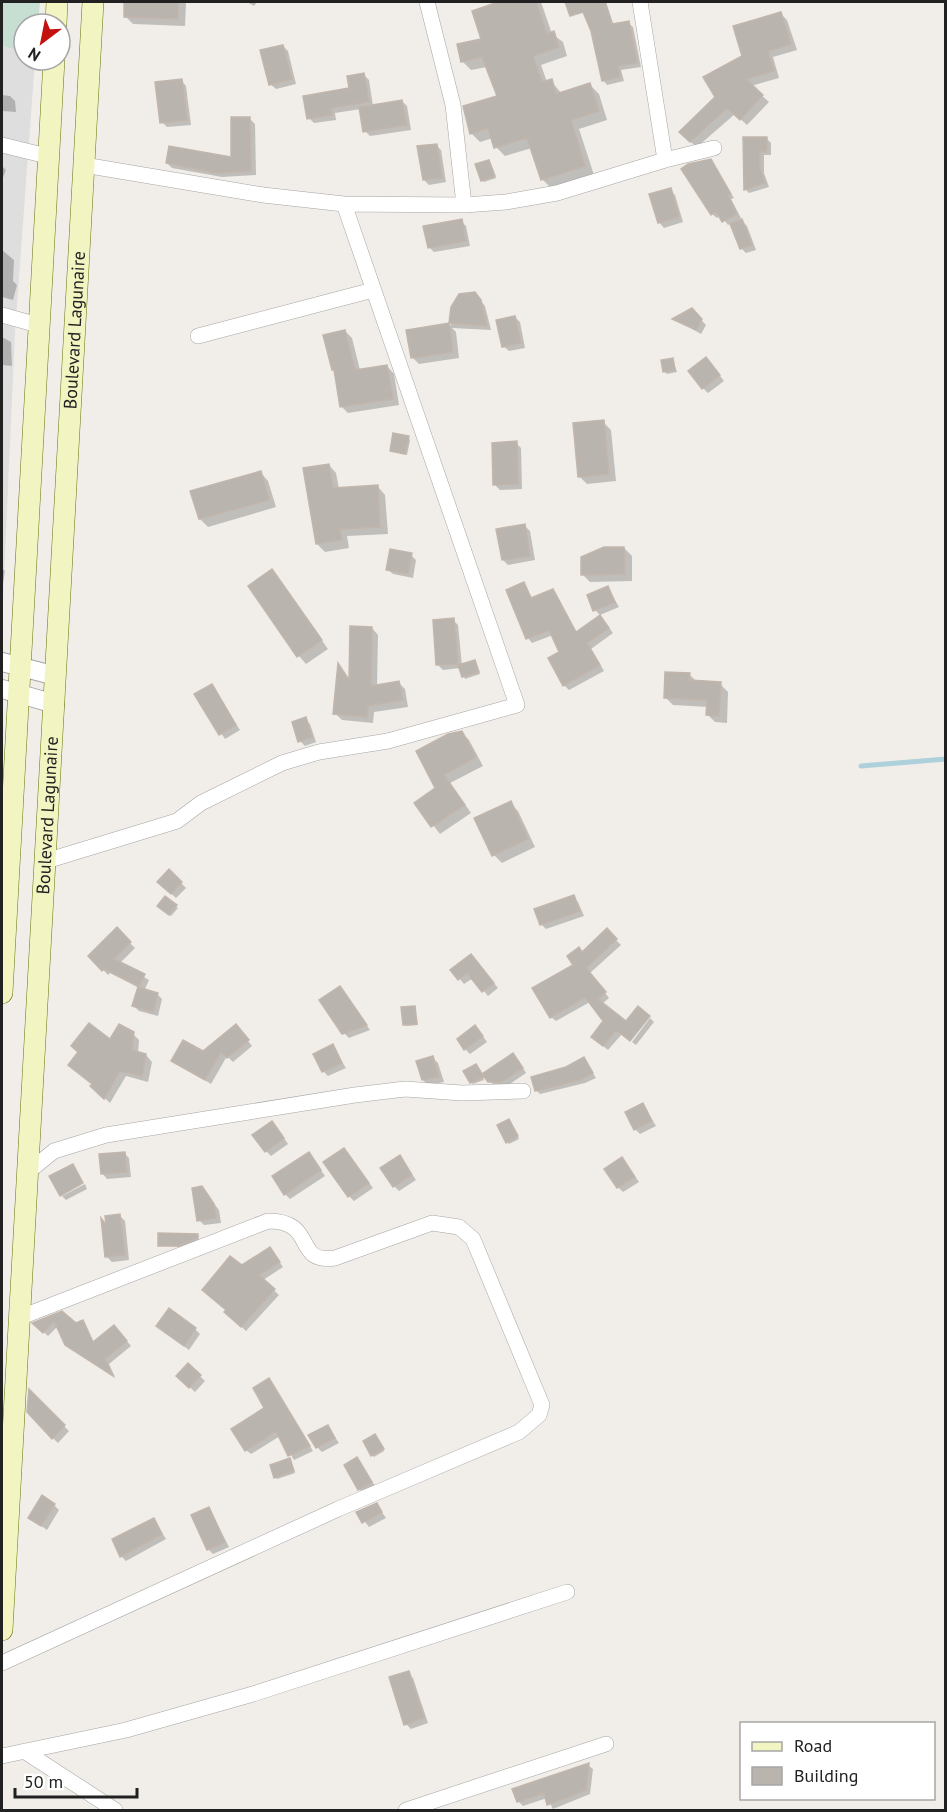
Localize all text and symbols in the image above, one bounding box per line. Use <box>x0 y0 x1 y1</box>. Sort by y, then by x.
north arrow <box>12 12 72 72</box>
text: N <box>24 43 44 66</box>
street label: Boulevard Lagunaire <box>58 250 90 410</box>
street label: Boulevard Lagunaire <box>31 736 63 895</box>
legend <box>740 1722 935 1800</box>
text: Road <box>794 1734 832 1757</box>
scale bar <box>15 1761 136 1799</box>
text: Building <box>794 1764 858 1787</box>
text: 50 m <box>24 1770 63 1793</box>

